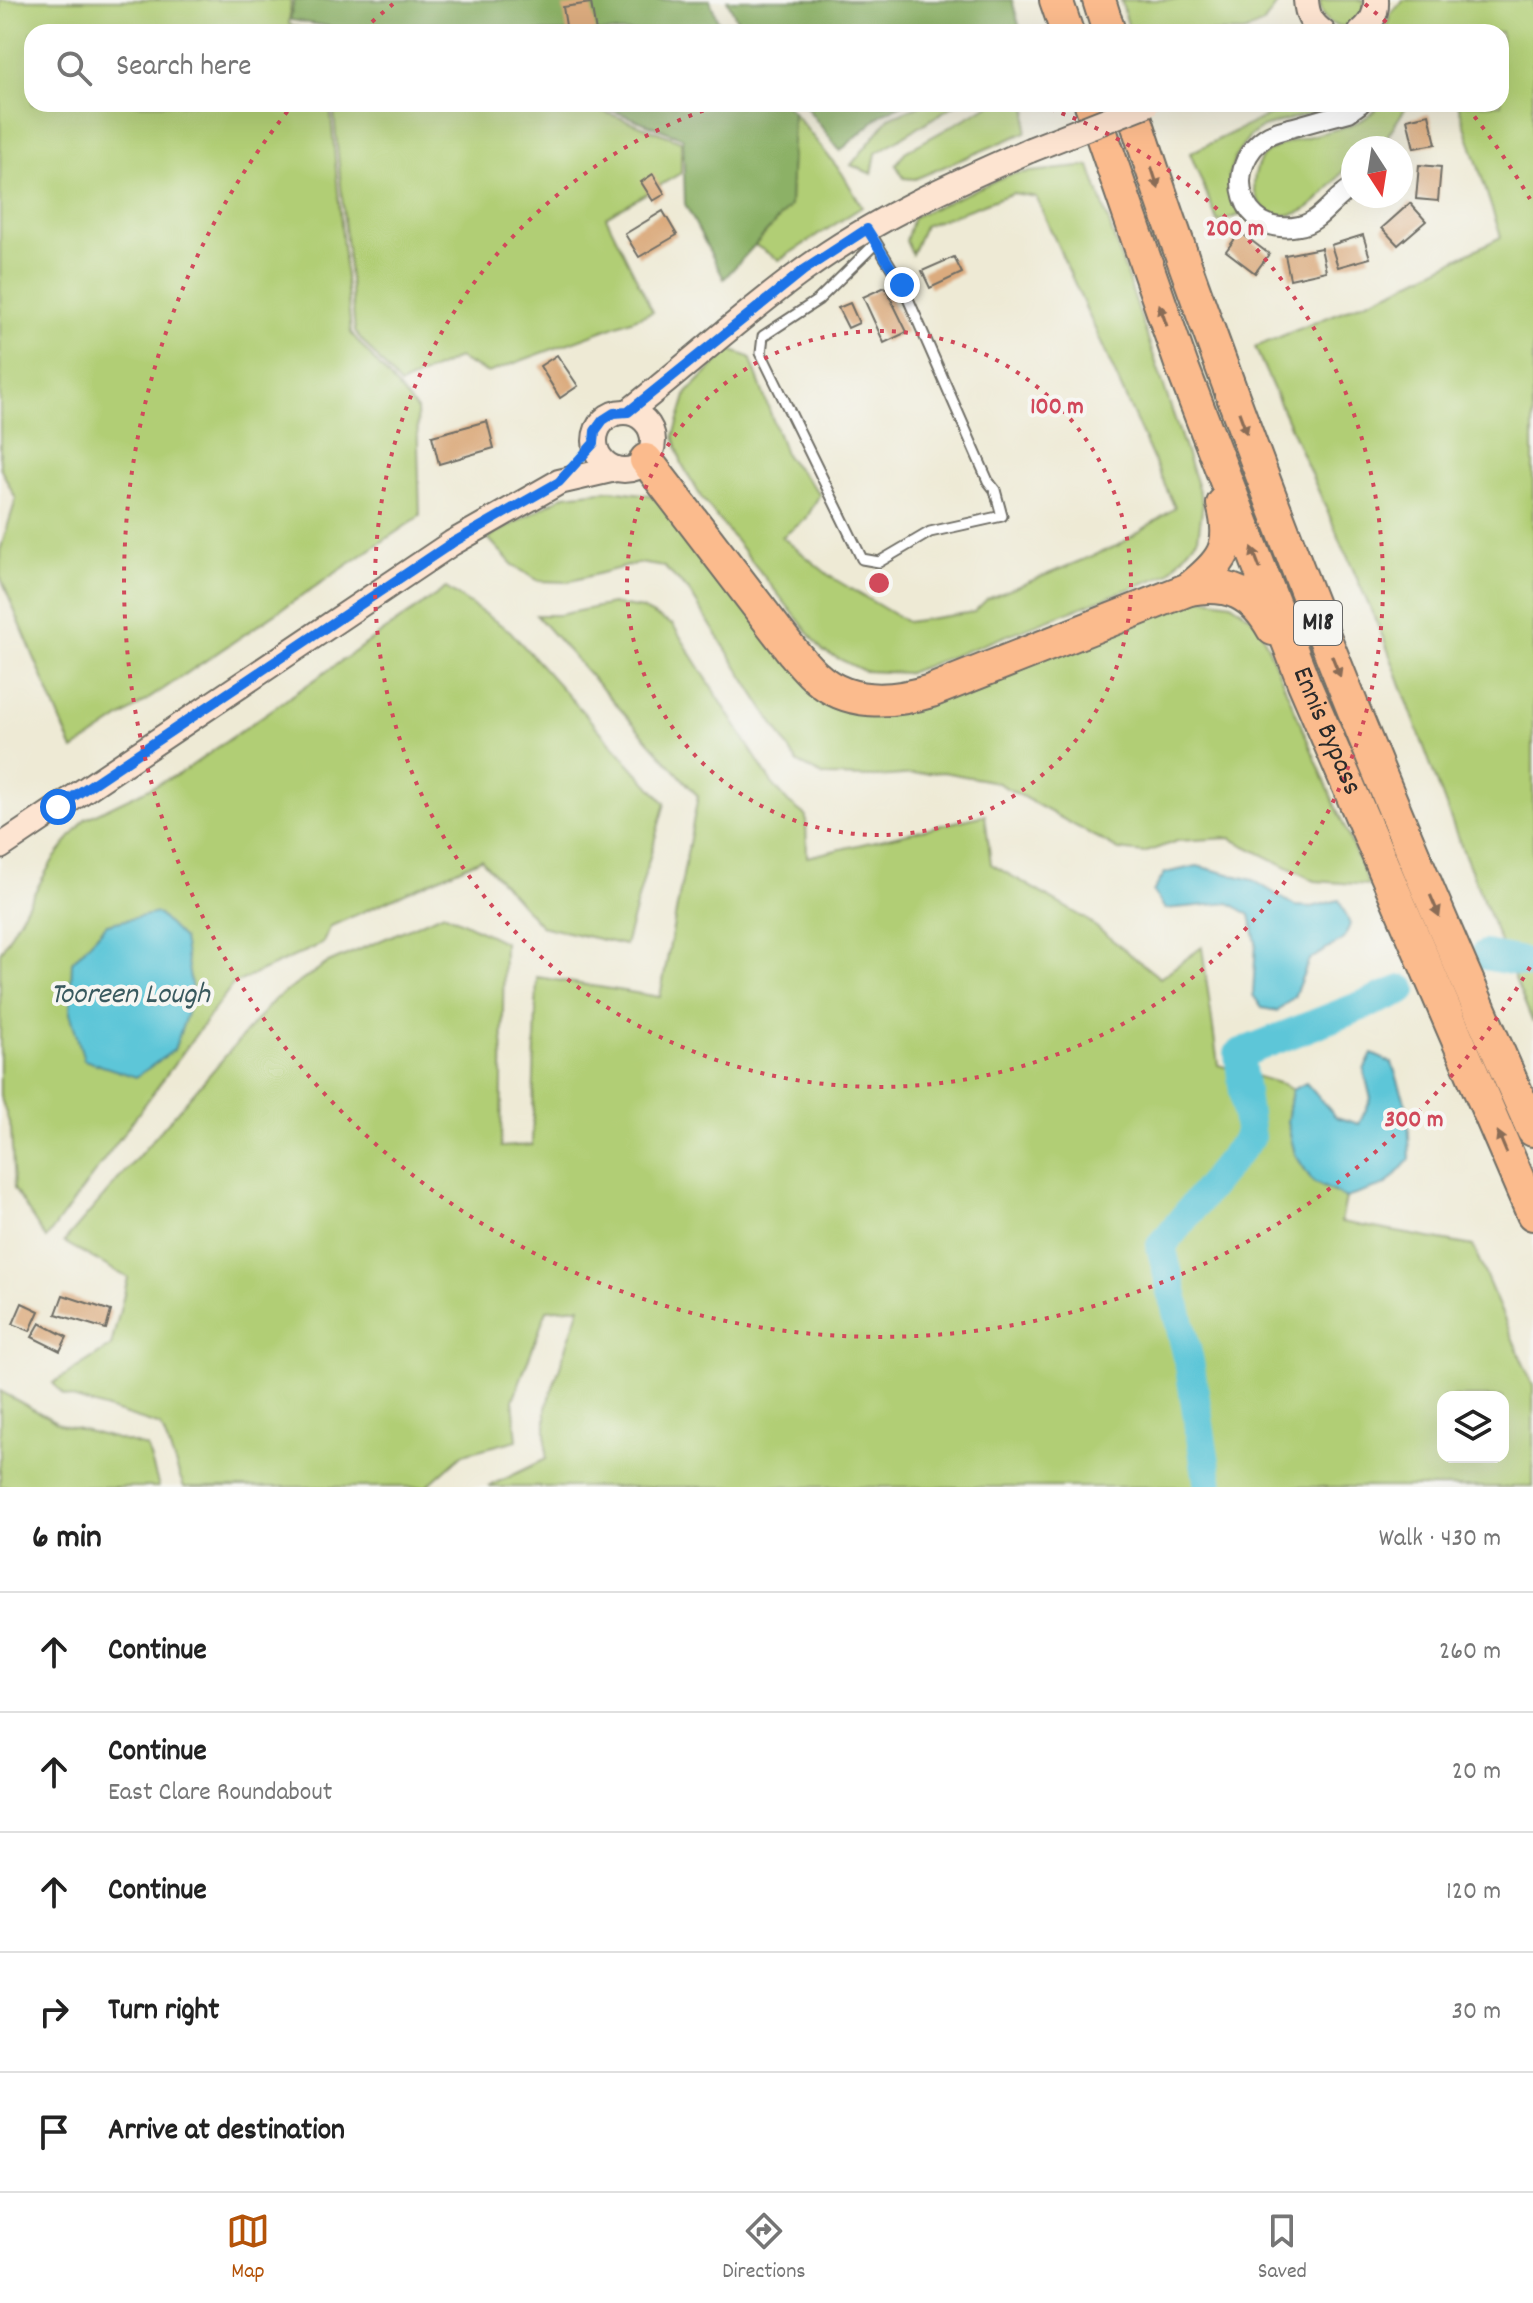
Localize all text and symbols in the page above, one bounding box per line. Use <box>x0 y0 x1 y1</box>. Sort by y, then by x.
search box <box>24 24 1509 112</box>
icon: search <box>52 46 96 90</box>
text: Search here <box>116 47 252 90</box>
north arrow <box>1341 136 1413 208</box>
one-way arrow <box>1149 167 1161 191</box>
text: 200 m <box>1206 213 1264 247</box>
route end <box>884 267 920 303</box>
one-way arrow <box>1157 302 1169 326</box>
text: 100 m <box>1030 391 1084 425</box>
one-way arrow <box>1237 411 1250 435</box>
one-way arrow <box>1249 546 1262 570</box>
centre of rings <box>865 569 893 597</box>
road number: M18 <box>1294 601 1342 645</box>
one-way arrow <box>1329 654 1342 678</box>
street label: Ennis Bypass <box>1280 662 1370 802</box>
route start <box>40 789 76 825</box>
one-way arrow <box>1429 894 1442 918</box>
water label: Tooreen Lough <box>50 975 211 1018</box>
text: 300 m <box>1385 1104 1443 1138</box>
one-way arrow <box>1496 1130 1509 1154</box>
map controls <box>1437 1391 1509 1463</box>
button: layers <box>1437 1391 1509 1463</box>
text: 6 min <box>32 1515 102 1564</box>
text: Walk · 430 m <box>1379 1521 1501 1558</box>
icon: ahead <box>32 1630 76 1674</box>
text: Continue <box>108 1631 207 1674</box>
text: 260 m <box>1439 1634 1501 1671</box>
text: Continue <box>108 1732 207 1775</box>
icon: ahead <box>32 1750 76 1794</box>
text: 20 m <box>1452 1754 1501 1791</box>
text: East Clare Roundabout <box>108 1775 332 1812</box>
icon: ahead <box>32 1870 76 1914</box>
text: Continue <box>108 1871 207 1914</box>
text: 120 m <box>1446 1874 1501 1911</box>
icon: right <box>32 1990 76 2034</box>
text: Turn right <box>108 1991 219 2034</box>
text: 30 m <box>1451 1994 1501 2031</box>
icon: arrive <box>32 2110 76 2154</box>
text: Arrive at destination <box>108 2111 345 2154</box>
tab: Map <box>226 2209 270 2288</box>
tab: Directions <box>722 2209 806 2288</box>
tab: Saved <box>1258 2209 1307 2288</box>

